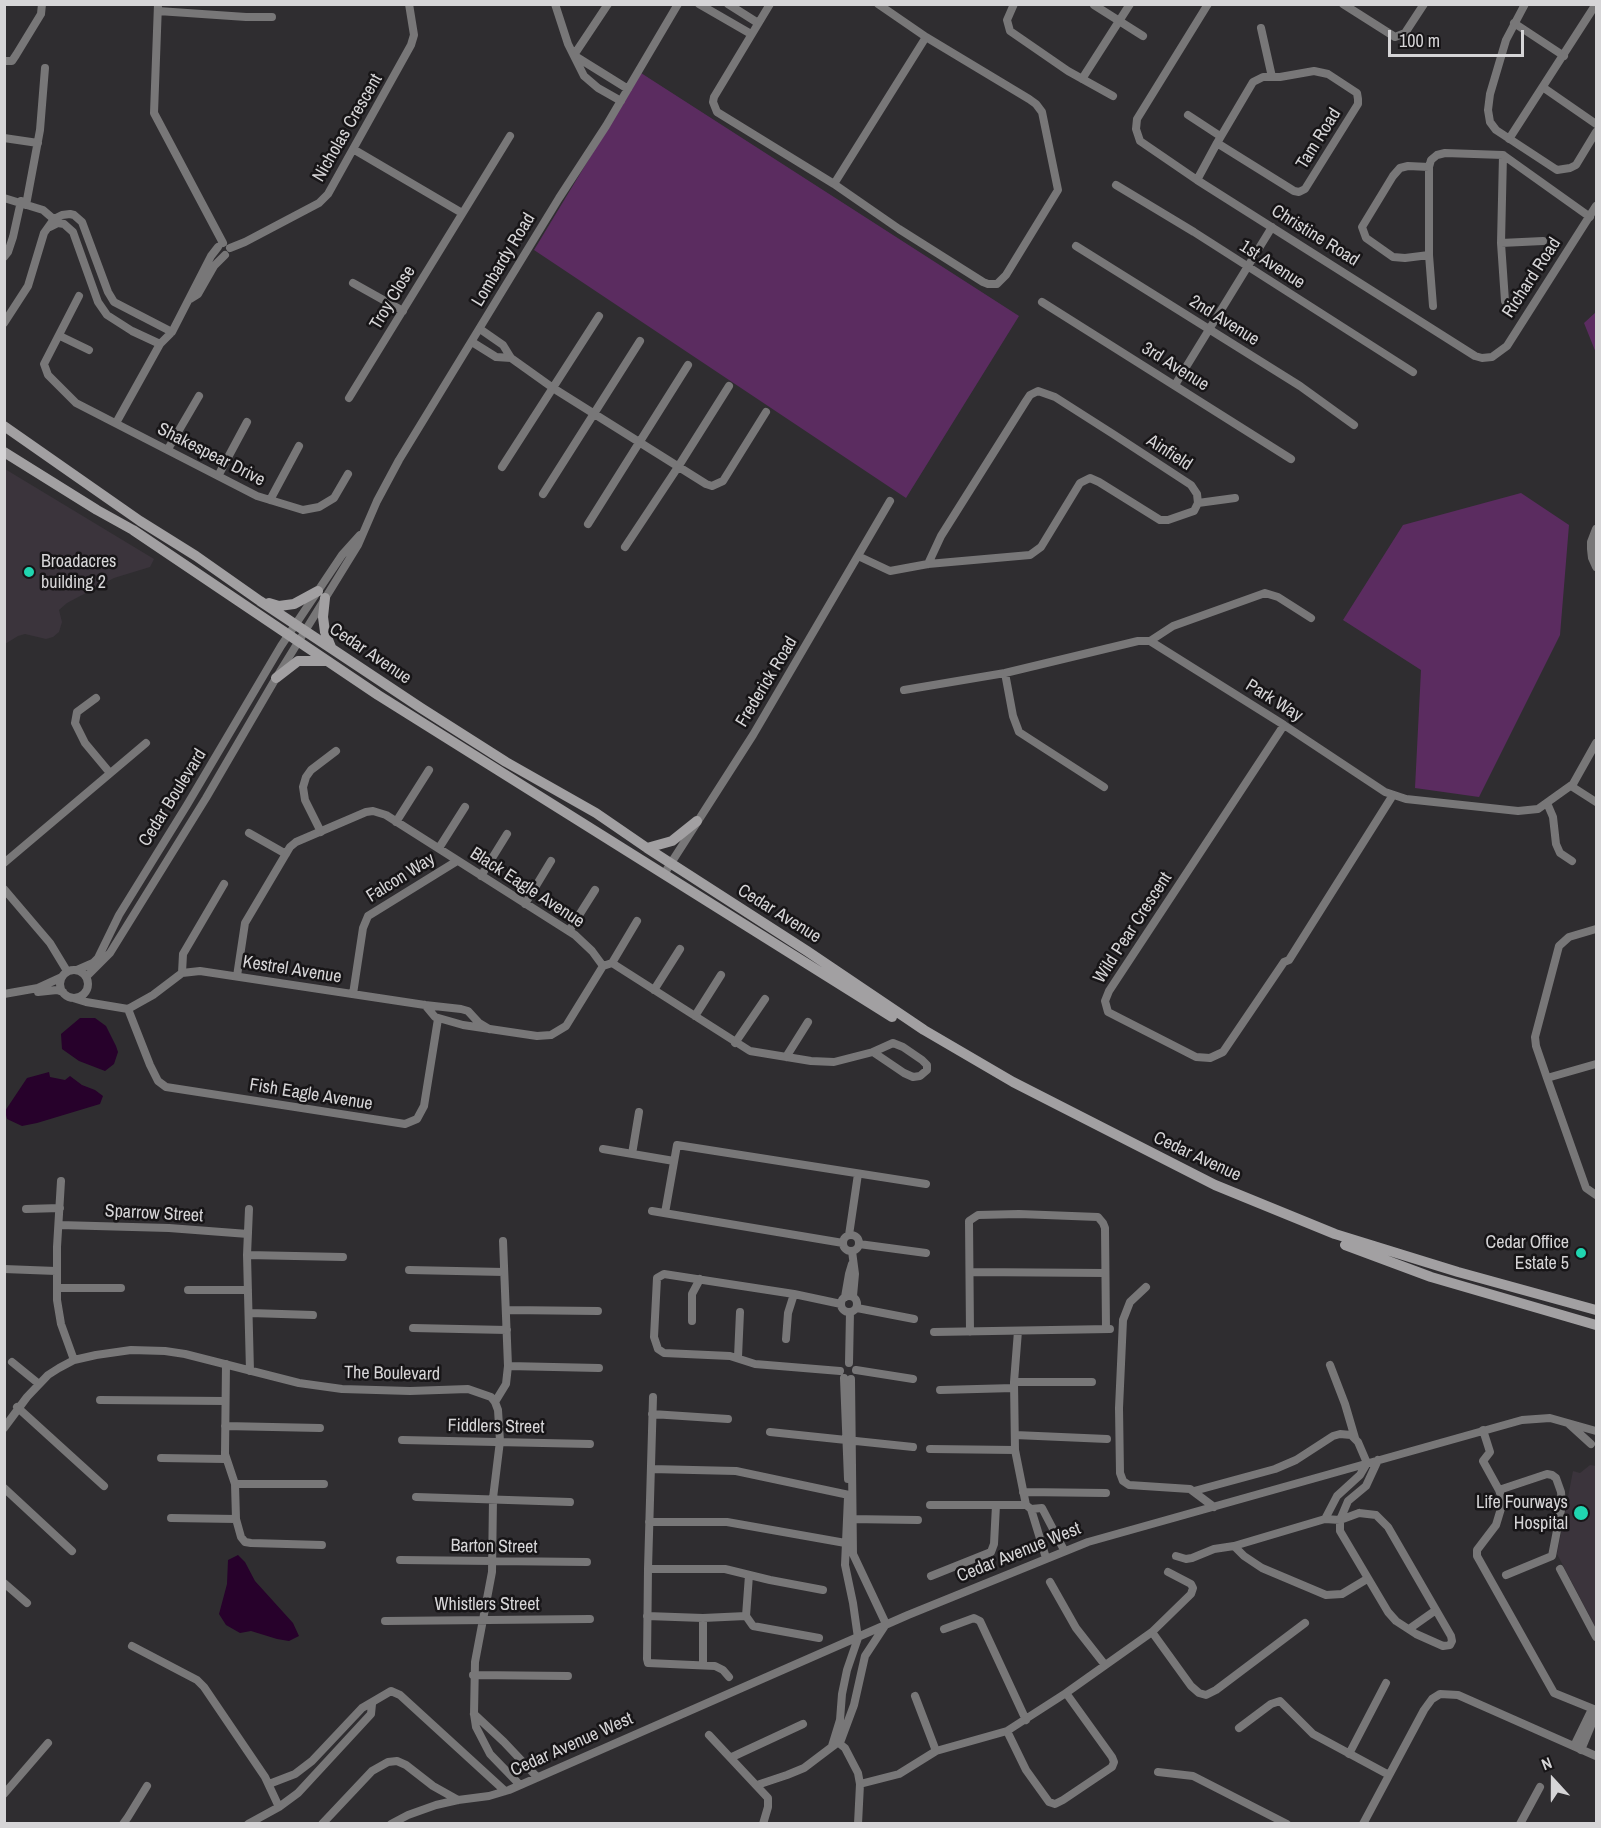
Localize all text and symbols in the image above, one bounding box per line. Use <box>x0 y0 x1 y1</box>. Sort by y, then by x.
scale bar <box>1391 18 1528 56</box>
text: 100 m <box>1399 28 1440 53</box>
street label: Nicholas Crescent <box>309 70 387 186</box>
street label: Tam Road <box>1292 105 1346 173</box>
street label: Christine Road <box>1267 201 1363 271</box>
street label: Lombardy Road <box>468 209 540 311</box>
street label: Richard Road <box>1498 234 1566 322</box>
street label: 1st Avenue <box>1235 236 1309 294</box>
street label: Troy Close <box>366 262 420 334</box>
street label: 2nd Avenue <box>1185 291 1263 351</box>
street label: 3rd Avenue <box>1137 338 1213 396</box>
street label: Shakespear Drive <box>153 419 269 491</box>
street label: Ainfield <box>1142 430 1196 476</box>
place label: Broadacres building 2 <box>41 551 116 594</box>
marker: Broadacres building 2 <box>22 565 36 579</box>
street label: Cedar Avenue <box>325 619 415 689</box>
street label: Frederick Road <box>732 633 802 731</box>
street label: Park Way <box>1241 675 1307 727</box>
street label: Cedar Boulevard <box>134 745 212 851</box>
street label: Black Eagle Avenue <box>466 843 588 933</box>
street label: Falcon Way <box>363 849 439 907</box>
street label: Wild Pear Crescent <box>1089 868 1177 988</box>
street label: Cedar Avenue <box>733 880 825 948</box>
street label: Kestrel Avenue <box>241 952 343 988</box>
street label: Fish Eagle Avenue <box>248 1075 374 1115</box>
street label: Cedar Avenue <box>1150 1127 1244 1187</box>
street label: Sparrow Street <box>104 1201 204 1227</box>
place label: Cedar Office Estate 5 <box>1486 1232 1569 1274</box>
marker: Cedar Office Estate 5 <box>1574 1246 1588 1260</box>
street label: The Boulevard <box>344 1362 440 1386</box>
street label: Fiddlers Street <box>447 1415 545 1439</box>
place label: Life Fourways Hospital <box>1476 1492 1568 1534</box>
marker: Life Fourways Hospital <box>1572 1504 1590 1522</box>
street label: Cedar Avenue West <box>954 1518 1084 1588</box>
street label: Barton Street <box>450 1535 538 1559</box>
street label: Whistlers Street <box>435 1594 539 1616</box>
street label: Cedar Avenue West <box>508 1708 636 1782</box>
north arrow <box>1523 1750 1583 1810</box>
text: N <box>1538 1751 1555 1775</box>

